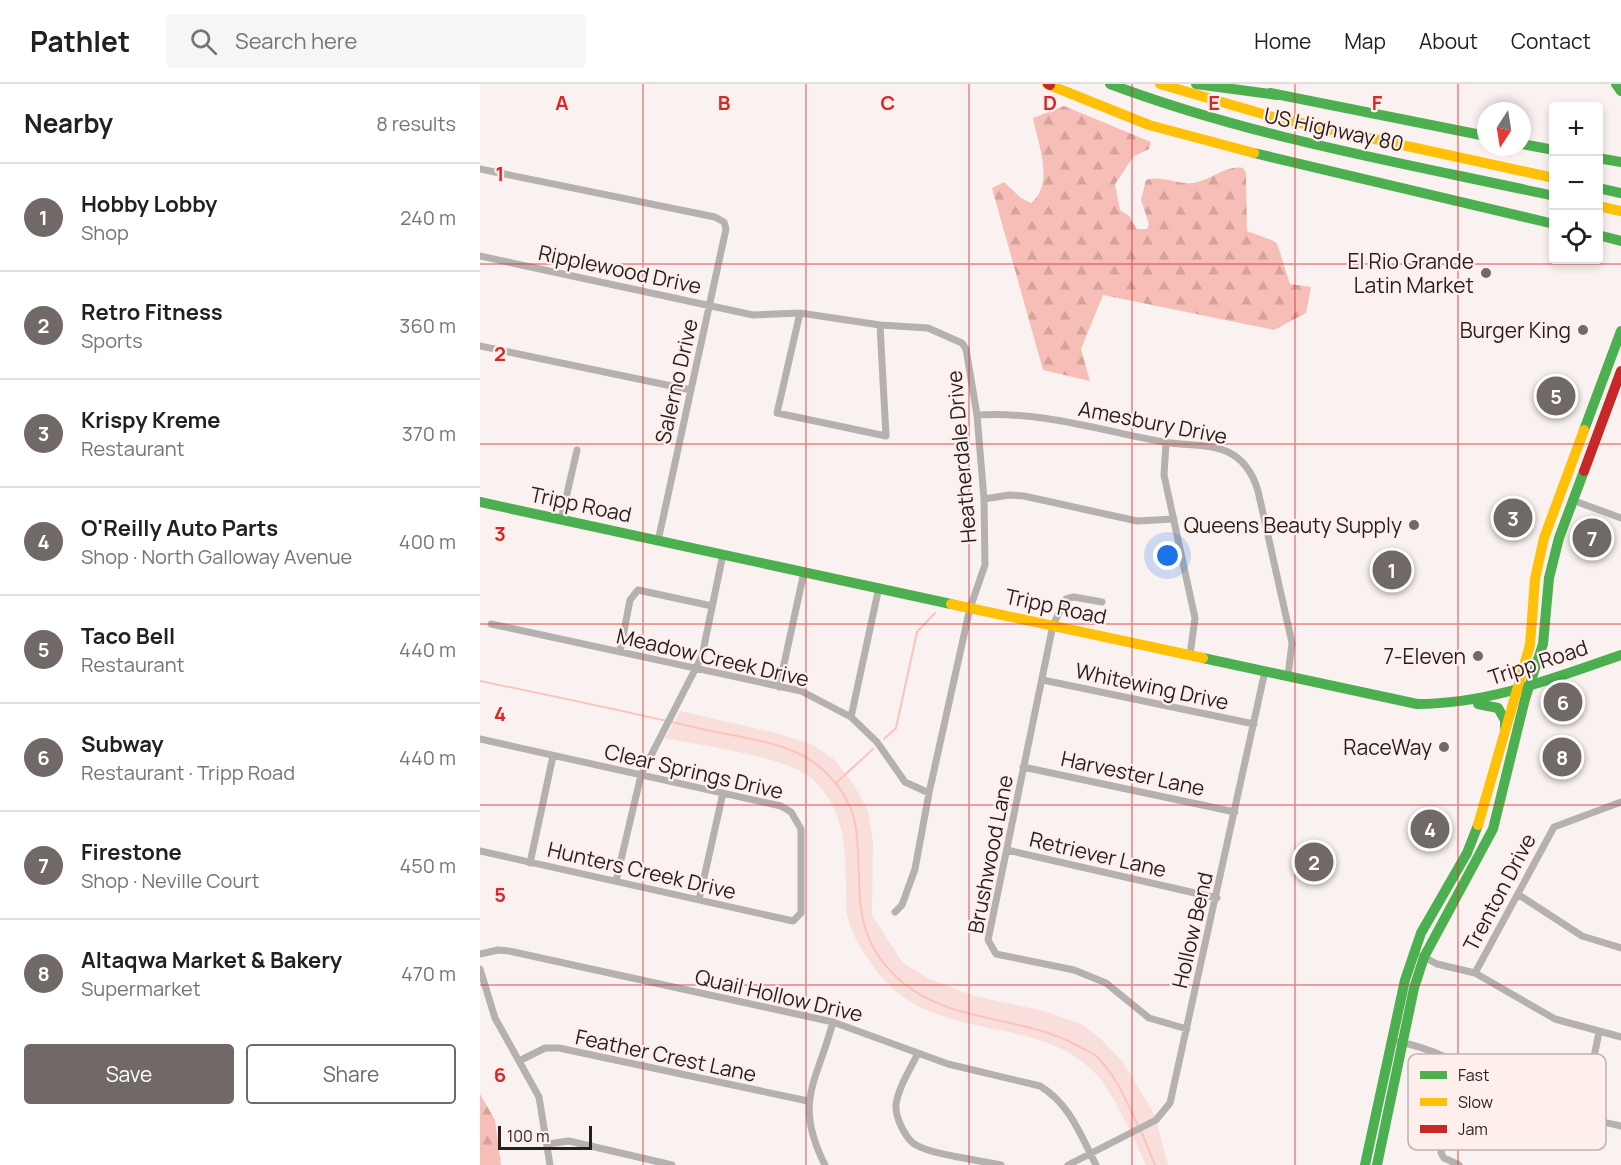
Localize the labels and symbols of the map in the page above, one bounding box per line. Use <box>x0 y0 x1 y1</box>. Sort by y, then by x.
text: A <box>555 89 569 116</box>
text: B <box>718 89 731 116</box>
text: C <box>881 89 895 116</box>
text: D <box>1043 89 1057 116</box>
text: E <box>1208 89 1220 116</box>
text: F <box>1372 89 1383 116</box>
street label: US Highway 80 <box>1262 101 1406 157</box>
north arrow <box>1477 102 1531 156</box>
text: 1 <box>496 160 504 187</box>
street label: Ripplewood Drive <box>536 238 704 300</box>
place label: El Rio Grande Latin Market <box>1347 247 1474 299</box>
marker: El Rio Grande Latin Market <box>1479 266 1493 280</box>
street label: Salerno Drive <box>648 316 704 446</box>
place label: Burger King <box>1460 316 1571 344</box>
marker: Burger King <box>1576 323 1590 337</box>
text: 2 <box>494 340 506 367</box>
street label: Heatherdale Drive <box>940 370 982 544</box>
pin: 5 <box>1536 374 1576 418</box>
street label: Amesbury Drive <box>1076 394 1230 450</box>
street label: Tripp Road <box>528 480 634 528</box>
pin: 3 <box>1494 496 1532 540</box>
place label: Queens Beauty Supply <box>1184 511 1402 539</box>
pin: 7 <box>1572 516 1612 560</box>
marker: Queens Beauty Supply <box>1407 518 1421 532</box>
text: 3 <box>494 520 506 547</box>
your location <box>1153 541 1182 570</box>
pin: 1 <box>1372 548 1412 592</box>
street label: Tripp Road <box>1003 582 1109 630</box>
street label: Meadow Creek Drive <box>614 621 812 693</box>
street label: Tripp Road <box>1485 633 1591 691</box>
place label: 7-Eleven <box>1384 642 1466 670</box>
marker: 7-Eleven <box>1471 649 1485 663</box>
street label: Whitewing Drive <box>1073 656 1231 716</box>
pin: 6 <box>1544 680 1582 724</box>
text: 4 <box>494 700 506 727</box>
place label: RaceWay <box>1343 733 1432 761</box>
pin: 8 <box>1542 734 1582 780</box>
street label: Clear Springs Drive <box>602 737 786 805</box>
marker: RaceWay <box>1437 740 1451 754</box>
street label: Harvester Lane <box>1059 744 1207 802</box>
street label: Brushwood Lane <box>961 772 1019 936</box>
pin: 4 <box>1410 806 1450 852</box>
street label: Retriever Lane <box>1027 825 1169 883</box>
street label: Trenton Drive <box>1456 828 1542 956</box>
street label: Hunters Creek Drive <box>545 835 739 905</box>
pin: 2 <box>1294 840 1334 884</box>
street label: Hollow Bend <box>1165 869 1219 991</box>
text: 5 <box>494 881 506 908</box>
street label: Quail Hollow Drive <box>692 962 866 1028</box>
street label: Feather Crest Lane <box>573 1022 759 1088</box>
legend <box>1408 1054 1606 1150</box>
text: 6 <box>494 1061 506 1088</box>
text: Fast <box>1458 1064 1489 1086</box>
text: Slow <box>1458 1091 1493 1113</box>
text: Jam <box>1458 1118 1488 1140</box>
scale bar <box>498 1123 592 1150</box>

